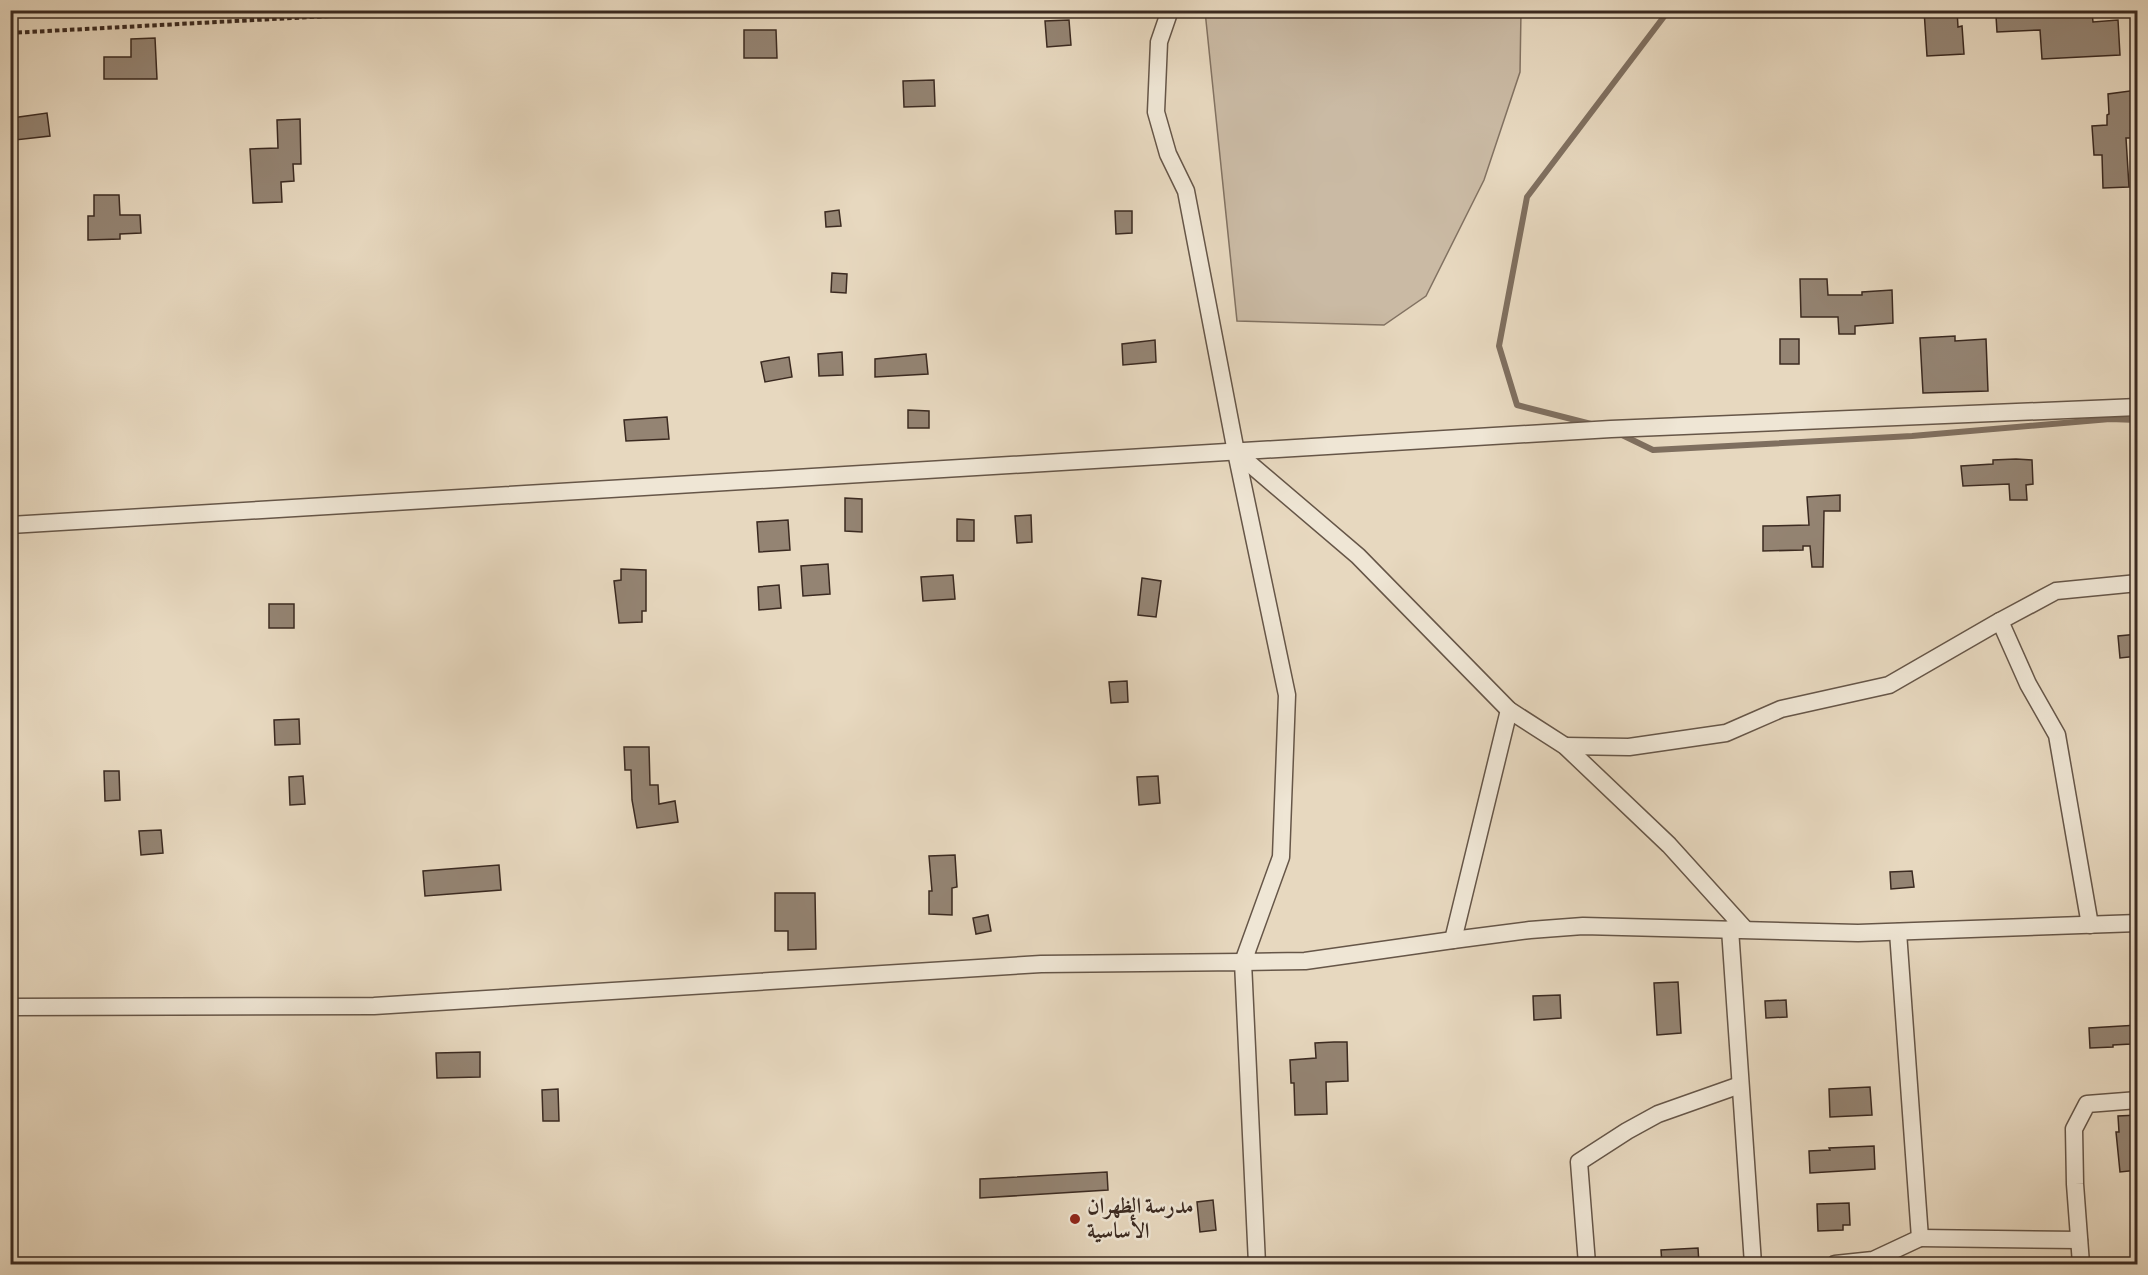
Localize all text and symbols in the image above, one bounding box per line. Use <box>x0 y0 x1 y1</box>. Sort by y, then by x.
place label: مدرسة الظهران الأساسية <box>1087 1191 1194 1246</box>
marker: مدرسة الظهران الأساسية <box>1068 1212 1082 1226</box>

